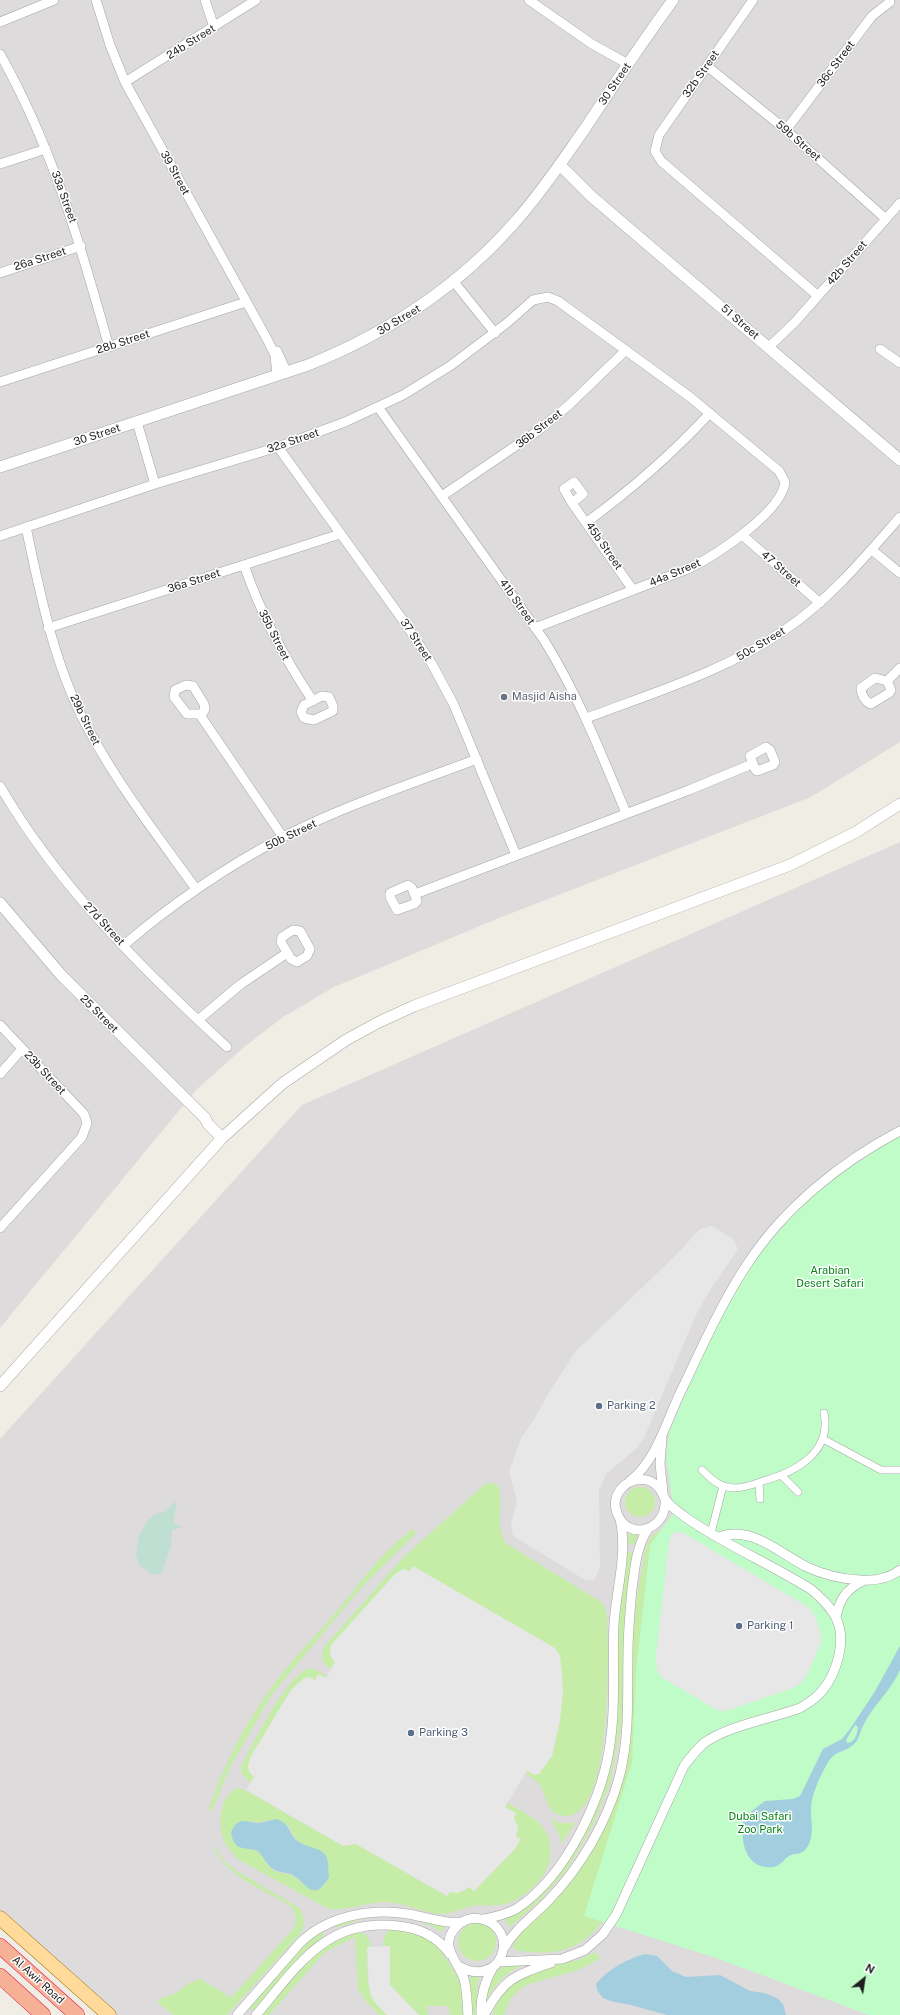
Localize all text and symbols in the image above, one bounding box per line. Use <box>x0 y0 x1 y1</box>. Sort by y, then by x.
street label: 24b Street <box>164 22 218 62</box>
street label: 36c Street <box>814 38 858 90</box>
street label: 32b Street <box>680 48 722 100</box>
street label: 30 Street <box>596 60 634 108</box>
street label: 59b Street <box>773 118 823 164</box>
street label: 39 Street <box>157 149 193 197</box>
street label: 33a Street <box>48 169 80 225</box>
street label: 42b Street <box>824 238 870 288</box>
street label: 26a Street <box>12 244 68 274</box>
street label: 30 Street <box>375 302 423 338</box>
street label: 51 Street <box>718 302 762 342</box>
street label: 28b Street <box>95 327 151 357</box>
street label: 36b Street <box>513 407 565 451</box>
street label: 30 Street <box>72 421 122 449</box>
street label: 32a Street <box>265 426 321 456</box>
street label: 45b Street <box>583 520 625 572</box>
street label: 47 Street <box>758 548 804 590</box>
street label: 44a Street <box>647 556 703 590</box>
street label: 36a Street <box>166 566 222 596</box>
street label: 41b Street <box>496 577 538 627</box>
street label: 35b Street <box>256 607 292 663</box>
street label: 37 Street <box>397 616 435 664</box>
street label: 50c Street <box>734 624 788 664</box>
place label: Masjid Aisha <box>512 690 577 704</box>
street label: 29b Street <box>67 692 103 748</box>
marker: Masjid Aisha <box>499 692 509 702</box>
street label: 50b Street <box>263 817 319 853</box>
street label: 27d Street <box>81 900 127 948</box>
street label: 25 Street <box>77 992 121 1036</box>
street label: 23b Street <box>21 1048 69 1098</box>
park label: Arabian Desert Safari <box>796 1264 864 1290</box>
place label: Parking 2 <box>607 1399 656 1413</box>
marker: Parking 2 <box>594 1401 604 1411</box>
place label: Parking 1 <box>747 1619 794 1633</box>
marker: Parking 1 <box>734 1621 744 1631</box>
place label: Parking 3 <box>419 1726 468 1740</box>
marker: Parking 3 <box>406 1728 416 1738</box>
park label: Dubai Safari Zoo Park <box>729 1810 791 1836</box>
street label: Al Awir Road <box>9 1953 67 2007</box>
north arrow <box>844 1959 884 1999</box>
text: N <box>863 1961 877 1976</box>

